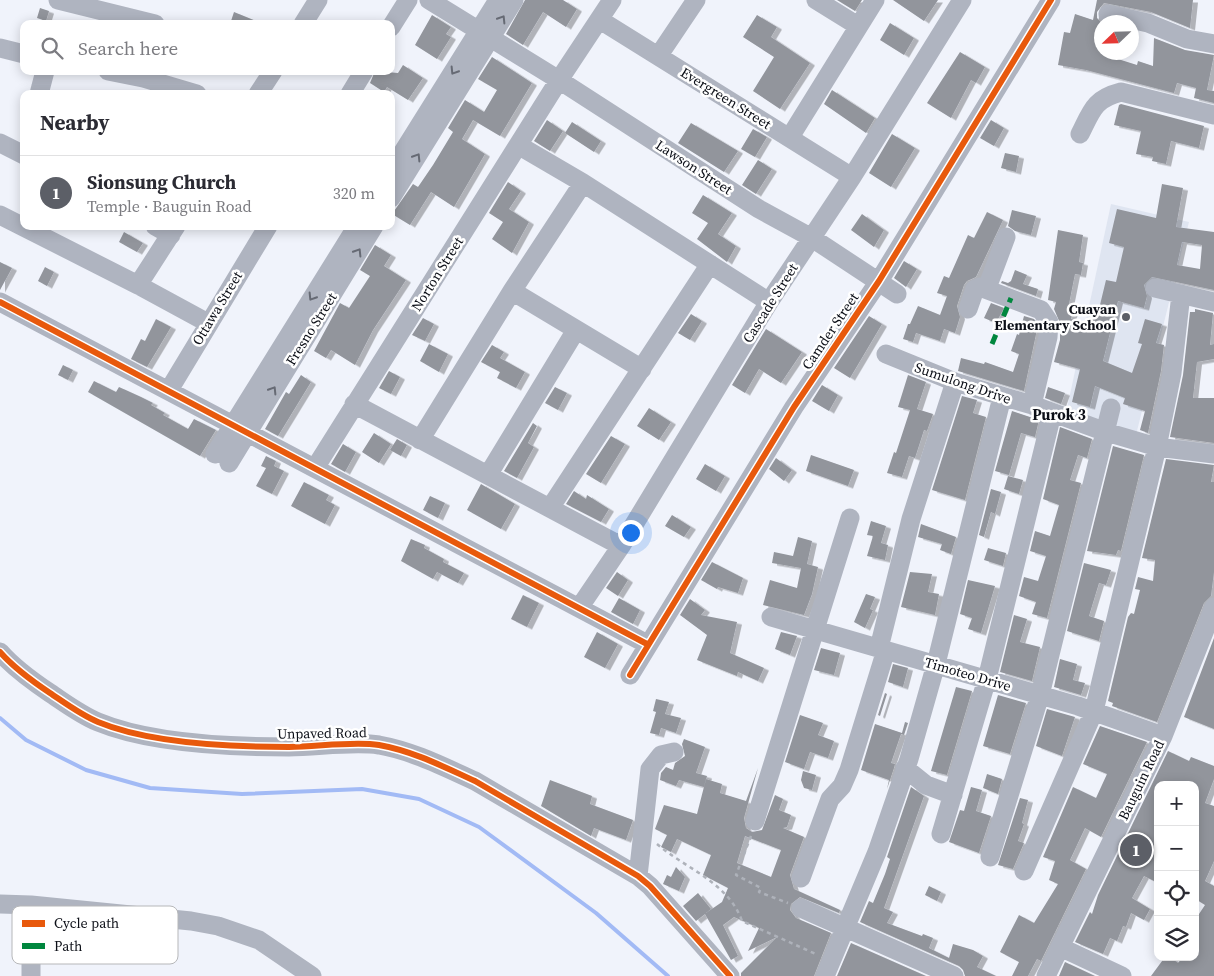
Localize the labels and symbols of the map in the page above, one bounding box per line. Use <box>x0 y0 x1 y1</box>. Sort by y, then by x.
one-way arrow <box>496 15 506 24</box>
north arrow <box>1094 15 1139 60</box>
street label: Evergreen Street <box>677 62 775 134</box>
one-way arrow <box>450 66 460 75</box>
street label: Lawson Street <box>652 135 736 199</box>
one-way arrow <box>410 153 420 162</box>
street label: Norton Street <box>406 233 468 315</box>
one-way arrow <box>352 248 362 257</box>
street label: Cascade Street <box>738 259 803 347</box>
street label: Ottawa Street <box>187 267 247 349</box>
street label: Fresno Street <box>281 288 342 369</box>
street label: Camder Street <box>797 288 863 373</box>
one-way arrow <box>309 292 318 301</box>
place label: Cuayan Elementary School <box>994 299 1116 335</box>
marker: Cuayan Elementary School <box>1120 311 1132 323</box>
street label: Sumulong Drive <box>912 357 1014 409</box>
one-way arrow <box>267 386 276 395</box>
district label: Purok 3 <box>1032 404 1086 425</box>
your location <box>618 520 644 546</box>
street label: Timoteo Drive <box>922 652 1014 696</box>
street label: Unpaved Road <box>277 722 367 744</box>
street label: Bauguin Road <box>1113 736 1169 823</box>
pin: 1 <box>1120 831 1152 869</box>
legend <box>12 906 178 964</box>
text: Cycle path <box>54 913 119 933</box>
text: Path <box>54 936 82 956</box>

